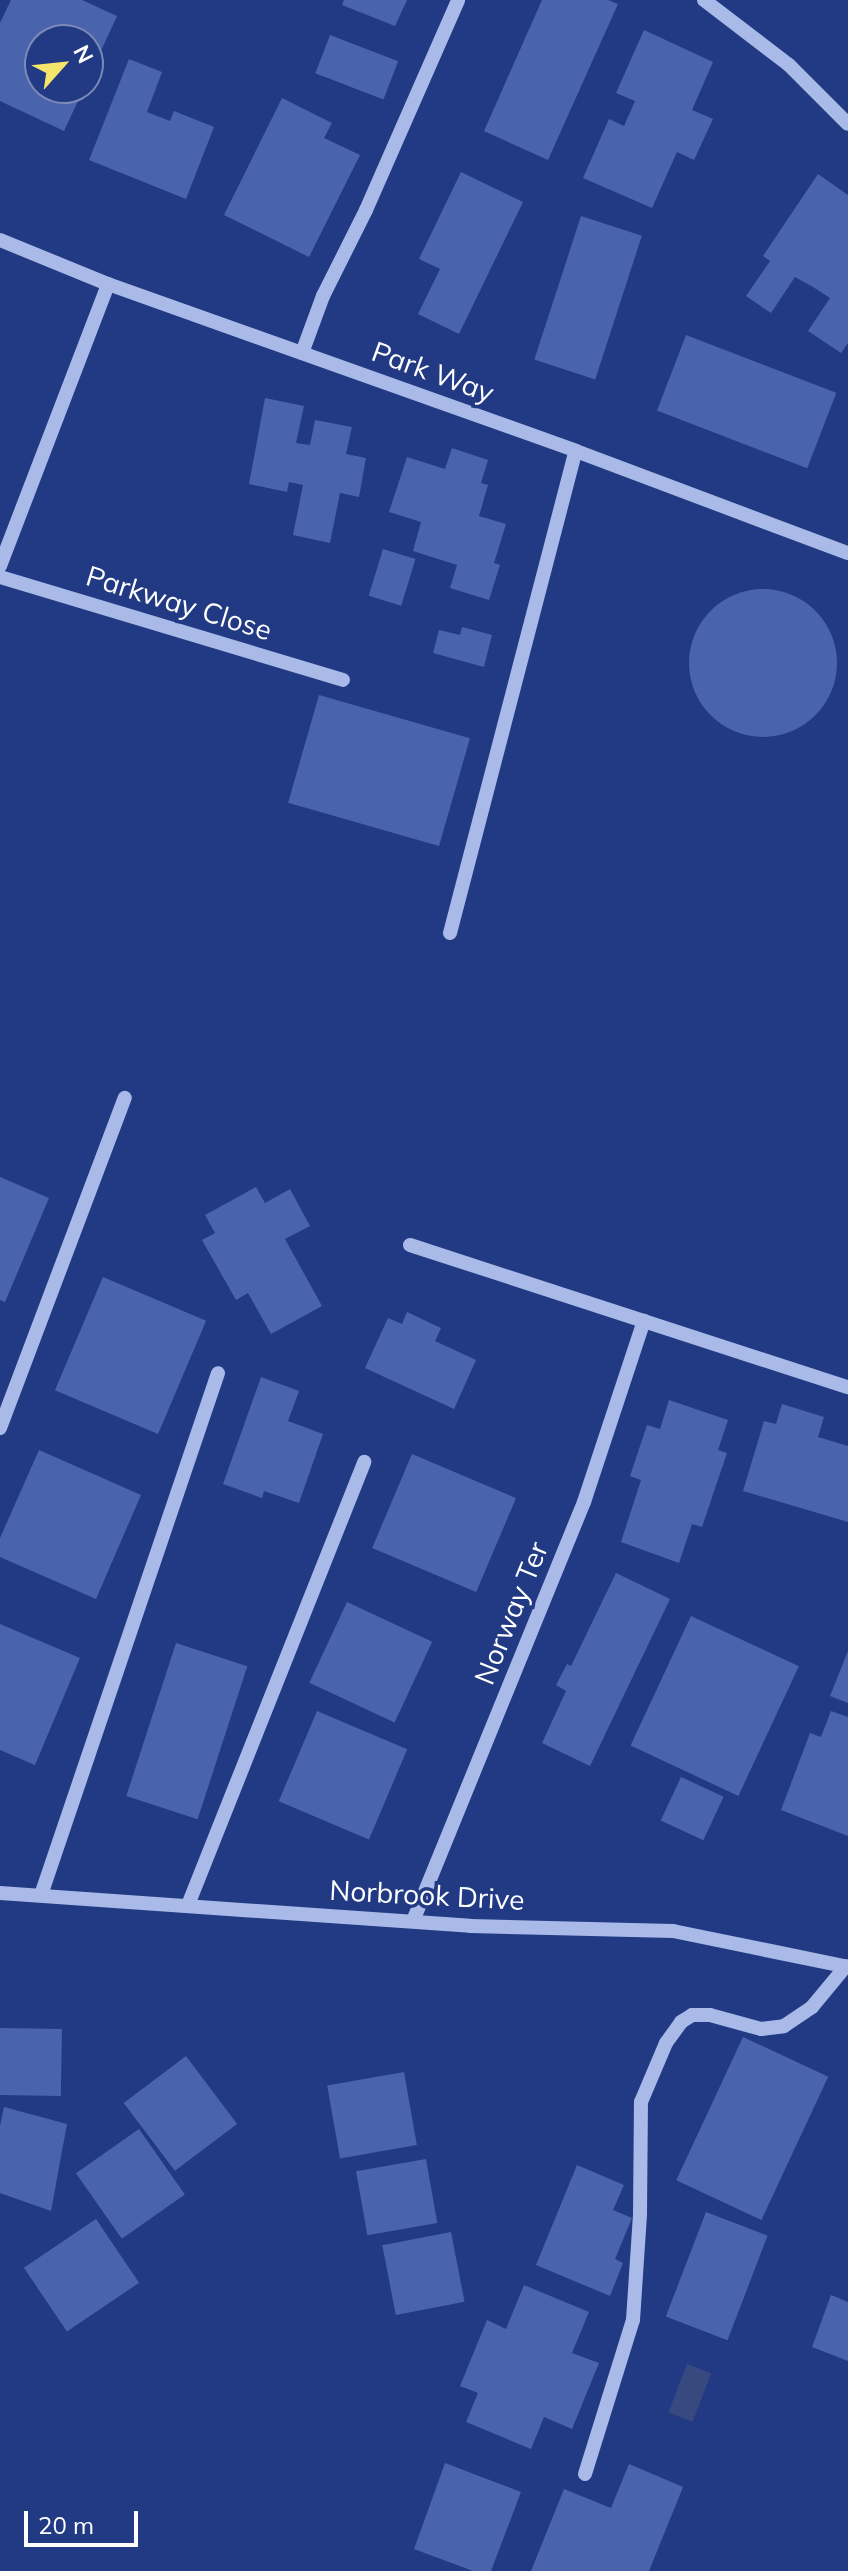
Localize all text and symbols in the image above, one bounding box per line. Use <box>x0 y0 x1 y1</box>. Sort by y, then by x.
north arrow <box>24 24 104 104</box>
text: N <box>67 40 100 68</box>
street label: Park Way <box>367 334 499 410</box>
street label: Parkway Close <box>82 559 276 647</box>
street label: Norway Ter <box>467 1537 555 1689</box>
street label: Norbrook Drive <box>329 1873 525 1917</box>
scale bar <box>28 2495 142 2545</box>
text: 20 m <box>38 2510 94 2540</box>

